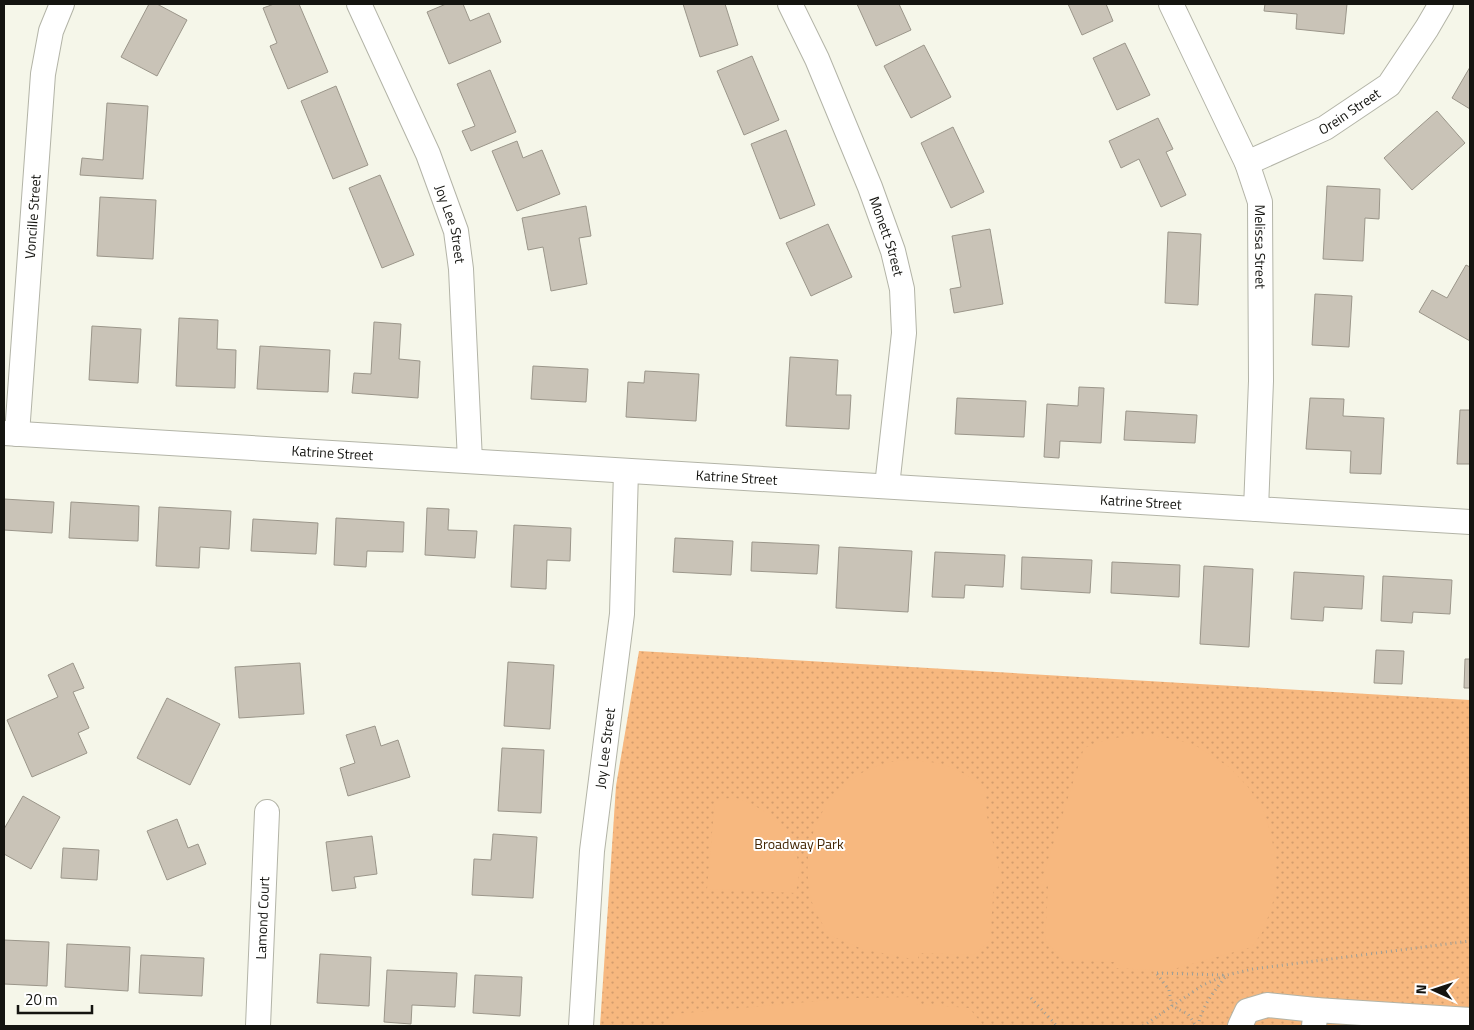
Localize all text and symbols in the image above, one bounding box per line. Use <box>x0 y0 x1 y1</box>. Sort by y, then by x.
street label: Orein Street <box>1315 83 1385 140</box>
street label: Voncille Street <box>19 174 46 259</box>
street label: Joy Lee Street <box>430 182 471 265</box>
street label: Monett Street <box>864 193 910 278</box>
street label: Melissa Street <box>1250 204 1271 289</box>
street label: Katrine Street <box>291 439 374 465</box>
street label: Katrine Street <box>695 464 778 490</box>
street label: Katrine Street <box>1100 489 1182 514</box>
street label: Joy Lee Street <box>589 706 620 790</box>
park label: Broadway Park <box>754 833 844 854</box>
street label: Lamond Court <box>250 876 274 960</box>
north arrow <box>1409 965 1459 1015</box>
scale bar <box>18 982 91 1014</box>
text: N <box>1410 984 1431 995</box>
text: 20 m <box>25 988 58 1011</box>

